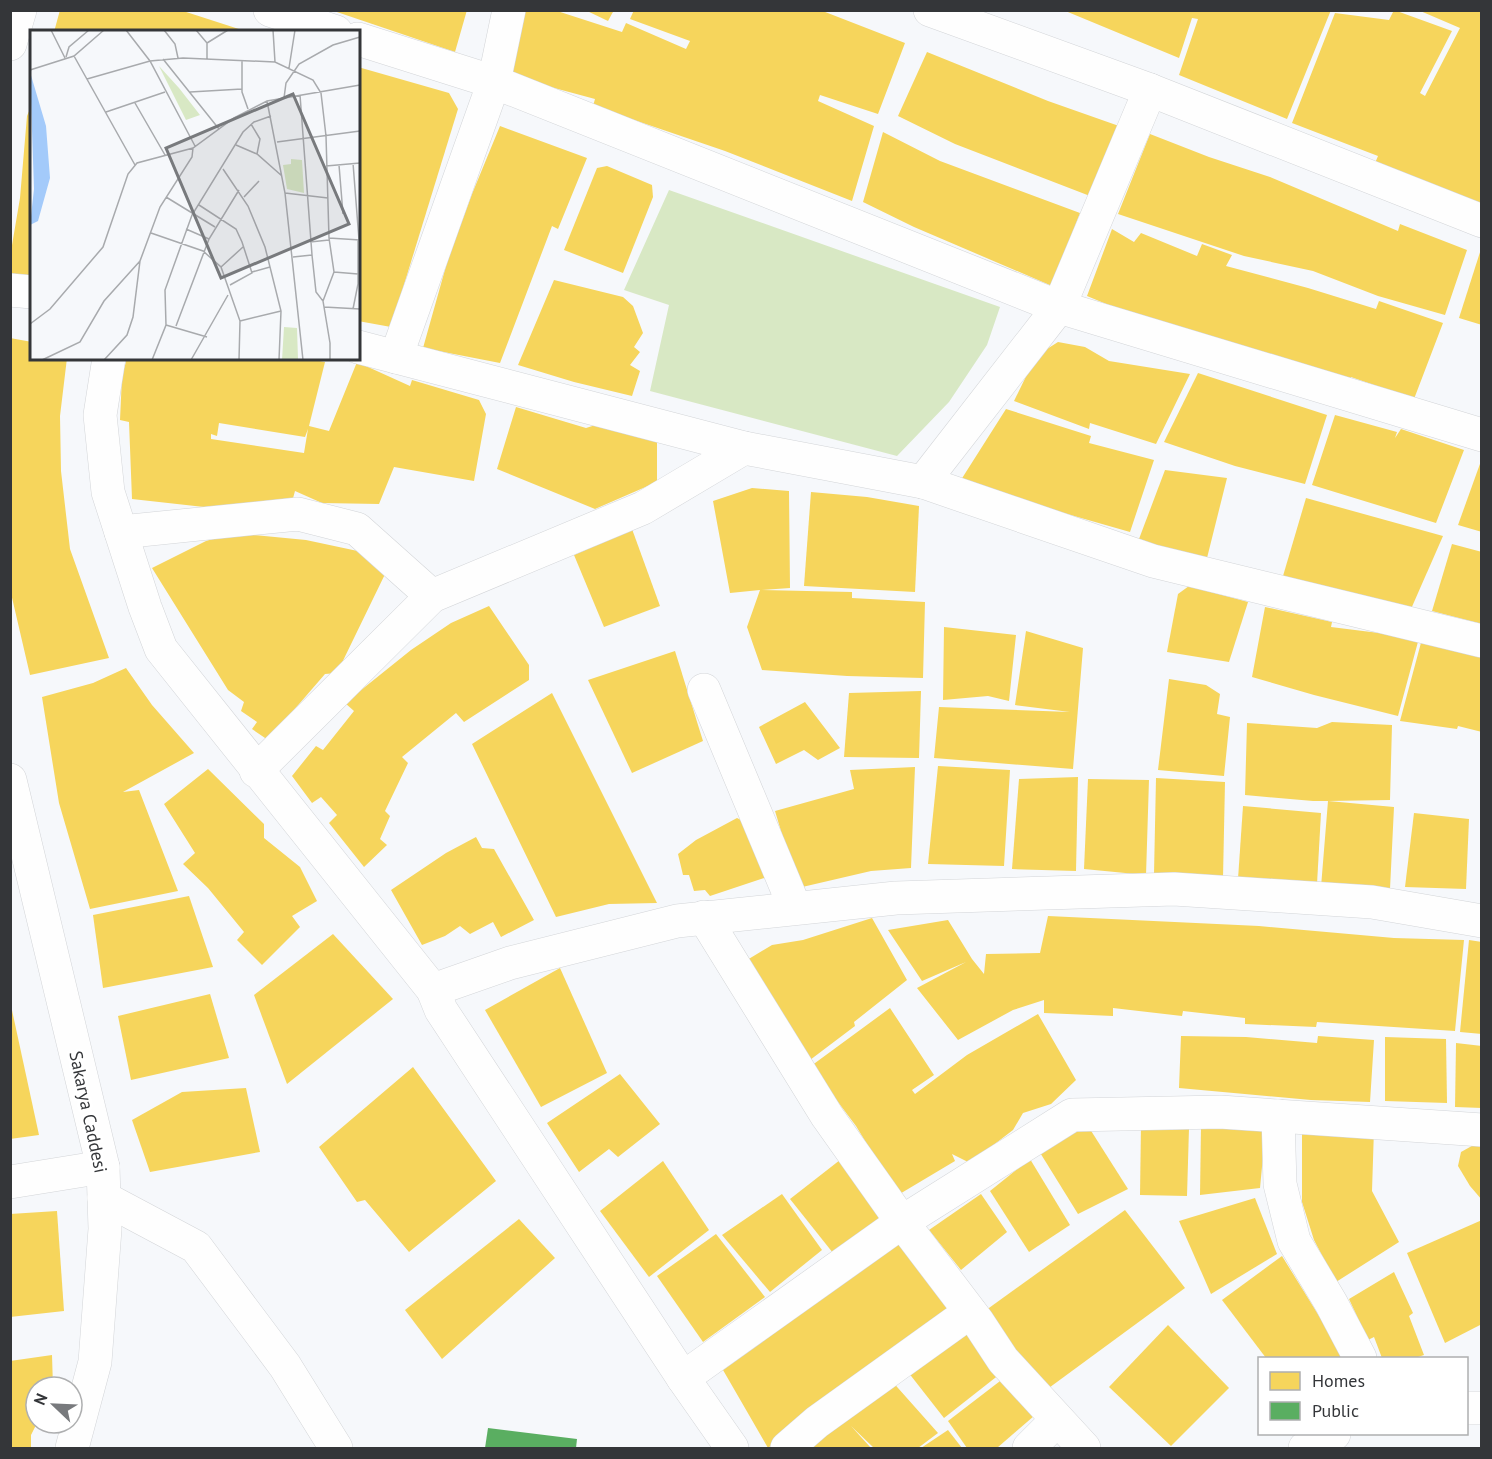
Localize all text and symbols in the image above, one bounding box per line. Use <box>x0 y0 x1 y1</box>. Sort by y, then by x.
inset map <box>30 30 360 360</box>
street label: Sakarya Caddesi <box>64 1049 113 1175</box>
legend <box>1258 1357 1468 1435</box>
text: Homes <box>1312 1369 1365 1392</box>
north arrow <box>24 1375 84 1435</box>
text: N <box>29 1390 51 1408</box>
text: Public <box>1312 1399 1359 1422</box>

